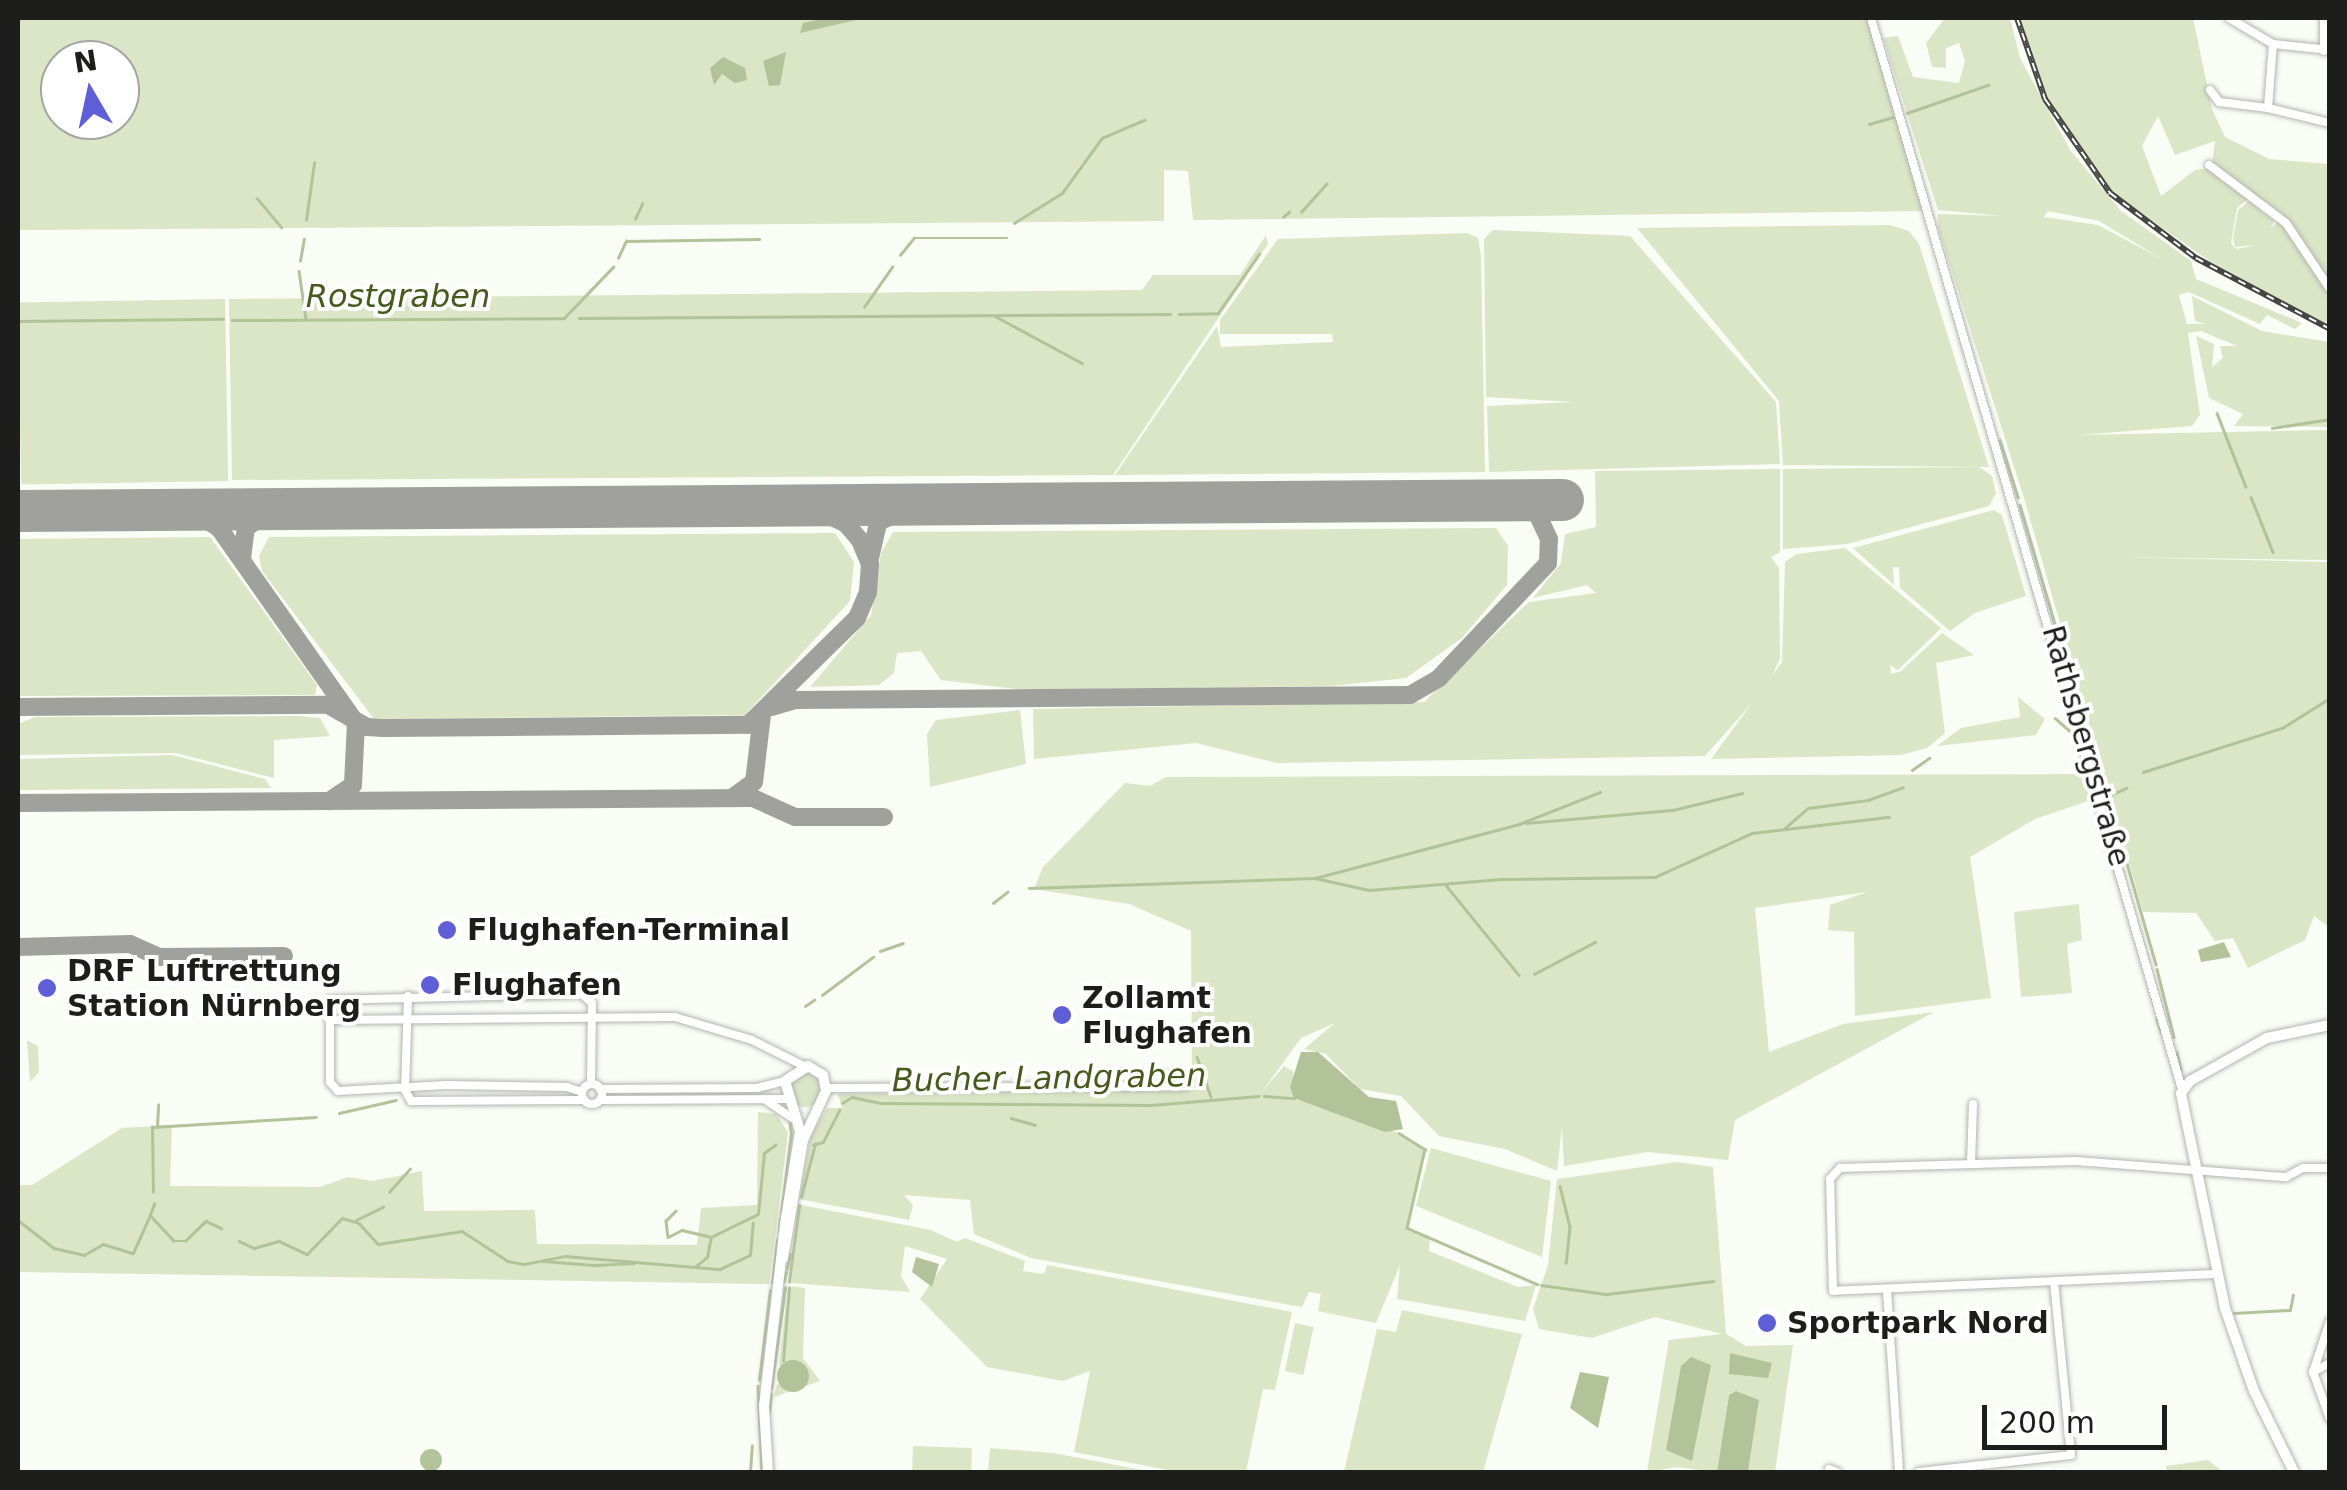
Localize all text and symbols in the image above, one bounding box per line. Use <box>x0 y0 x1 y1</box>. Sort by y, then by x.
north arrow <box>40 40 140 140</box>
text: N <box>71 44 100 80</box>
water label: Rostgraben <box>306 277 490 315</box>
street label: Rathsbergstraße <box>2034 621 2138 871</box>
place label: Flughafen-Terminal <box>467 912 790 948</box>
marker: Flughafen-Terminal <box>436 919 458 941</box>
place label: DRF Luftrettung Station Nürnberg <box>67 953 361 1024</box>
place label: Flughafen <box>452 967 622 1003</box>
marker: Flughafen <box>417 972 443 998</box>
marker: DRF Luftrettung Station Nürnberg <box>36 977 58 999</box>
place label: Zollamt Flughafen <box>1082 980 1252 1050</box>
marker: Zollamt Flughafen <box>1051 1004 1073 1026</box>
water label: Bucher Landgraben <box>891 1056 1207 1100</box>
place label: Sportpark Nord <box>1787 1305 2049 1341</box>
marker: Sportpark Nord <box>1756 1312 1778 1334</box>
scale bar <box>1987 1385 2172 1447</box>
text: 200 m <box>1999 1405 2095 1440</box>

